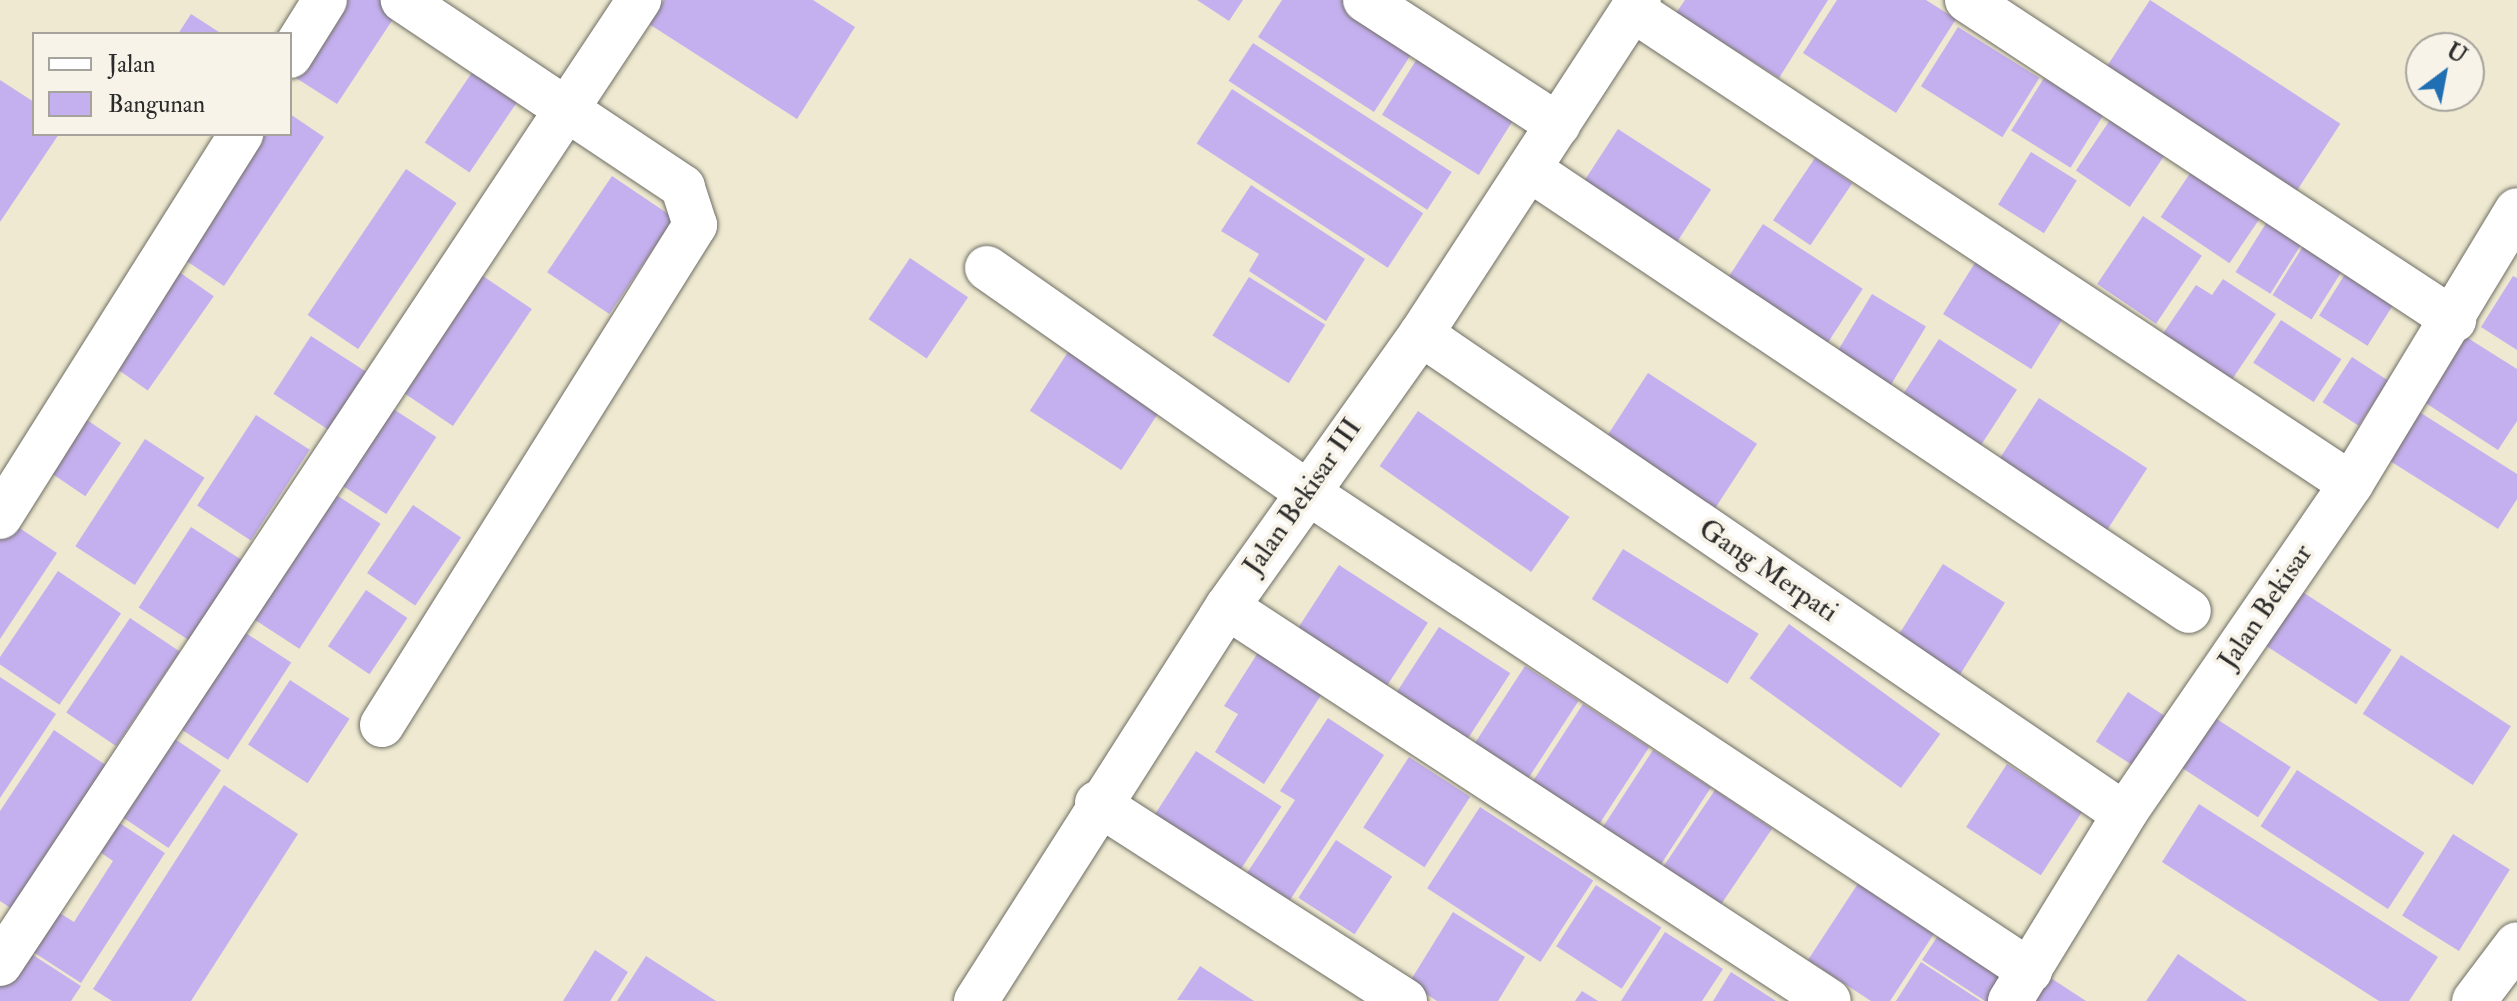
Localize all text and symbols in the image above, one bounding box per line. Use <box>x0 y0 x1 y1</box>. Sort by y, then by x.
legend <box>32 32 292 136</box>
north arrow <box>2405 32 2485 112</box>
text: U <box>2441 37 2472 70</box>
text: Jalan <box>108 49 155 80</box>
text: Bangunan <box>108 89 205 120</box>
street label: Jalan Bekisar III <box>1237 412 1369 582</box>
street label: Gang Merpati <box>1692 512 1844 630</box>
street label: Jalan Bekisar <box>2212 538 2320 676</box>

